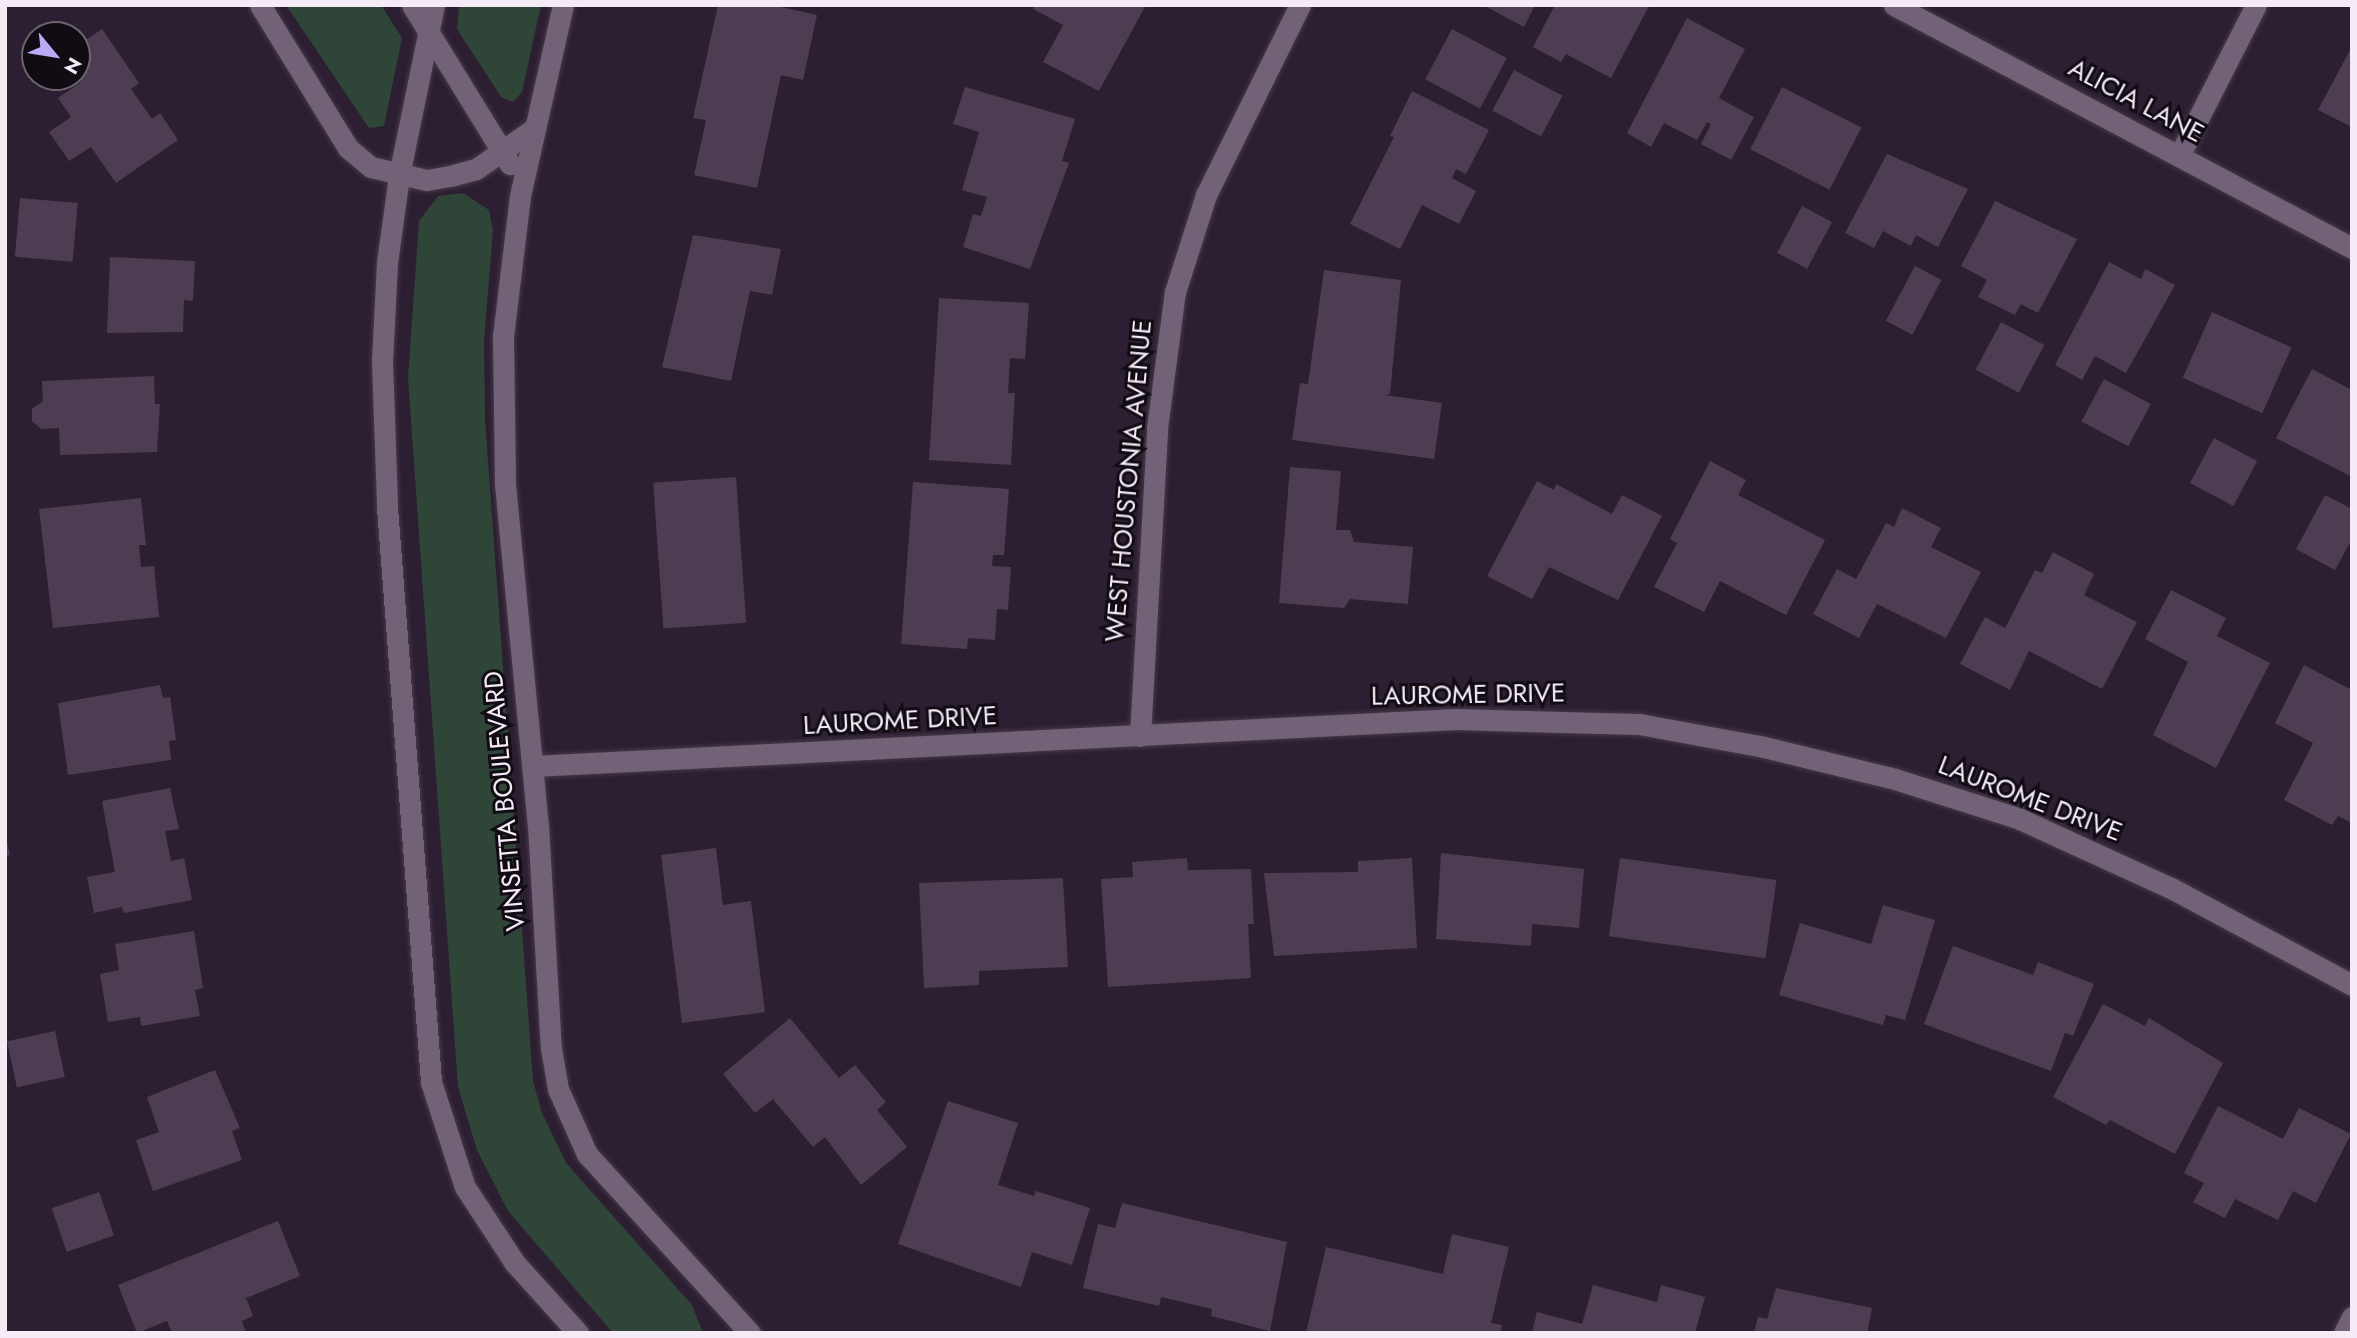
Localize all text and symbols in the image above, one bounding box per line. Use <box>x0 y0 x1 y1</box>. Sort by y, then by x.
north arrow <box>21 21 91 91</box>
text: N <box>57 52 88 79</box>
street label: ALICIA LANE <box>2063 52 2209 150</box>
street label: WEST HOUSTONIA AVENUE <box>1099 319 1159 643</box>
street label: VINSETTA BOULEVARD <box>478 670 532 932</box>
street label: LAUROME DRIVE <box>1371 678 1565 712</box>
street label: LAUROME DRIVE <box>802 700 998 742</box>
street label: LAUROME DRIVE <box>1934 750 2126 848</box>

